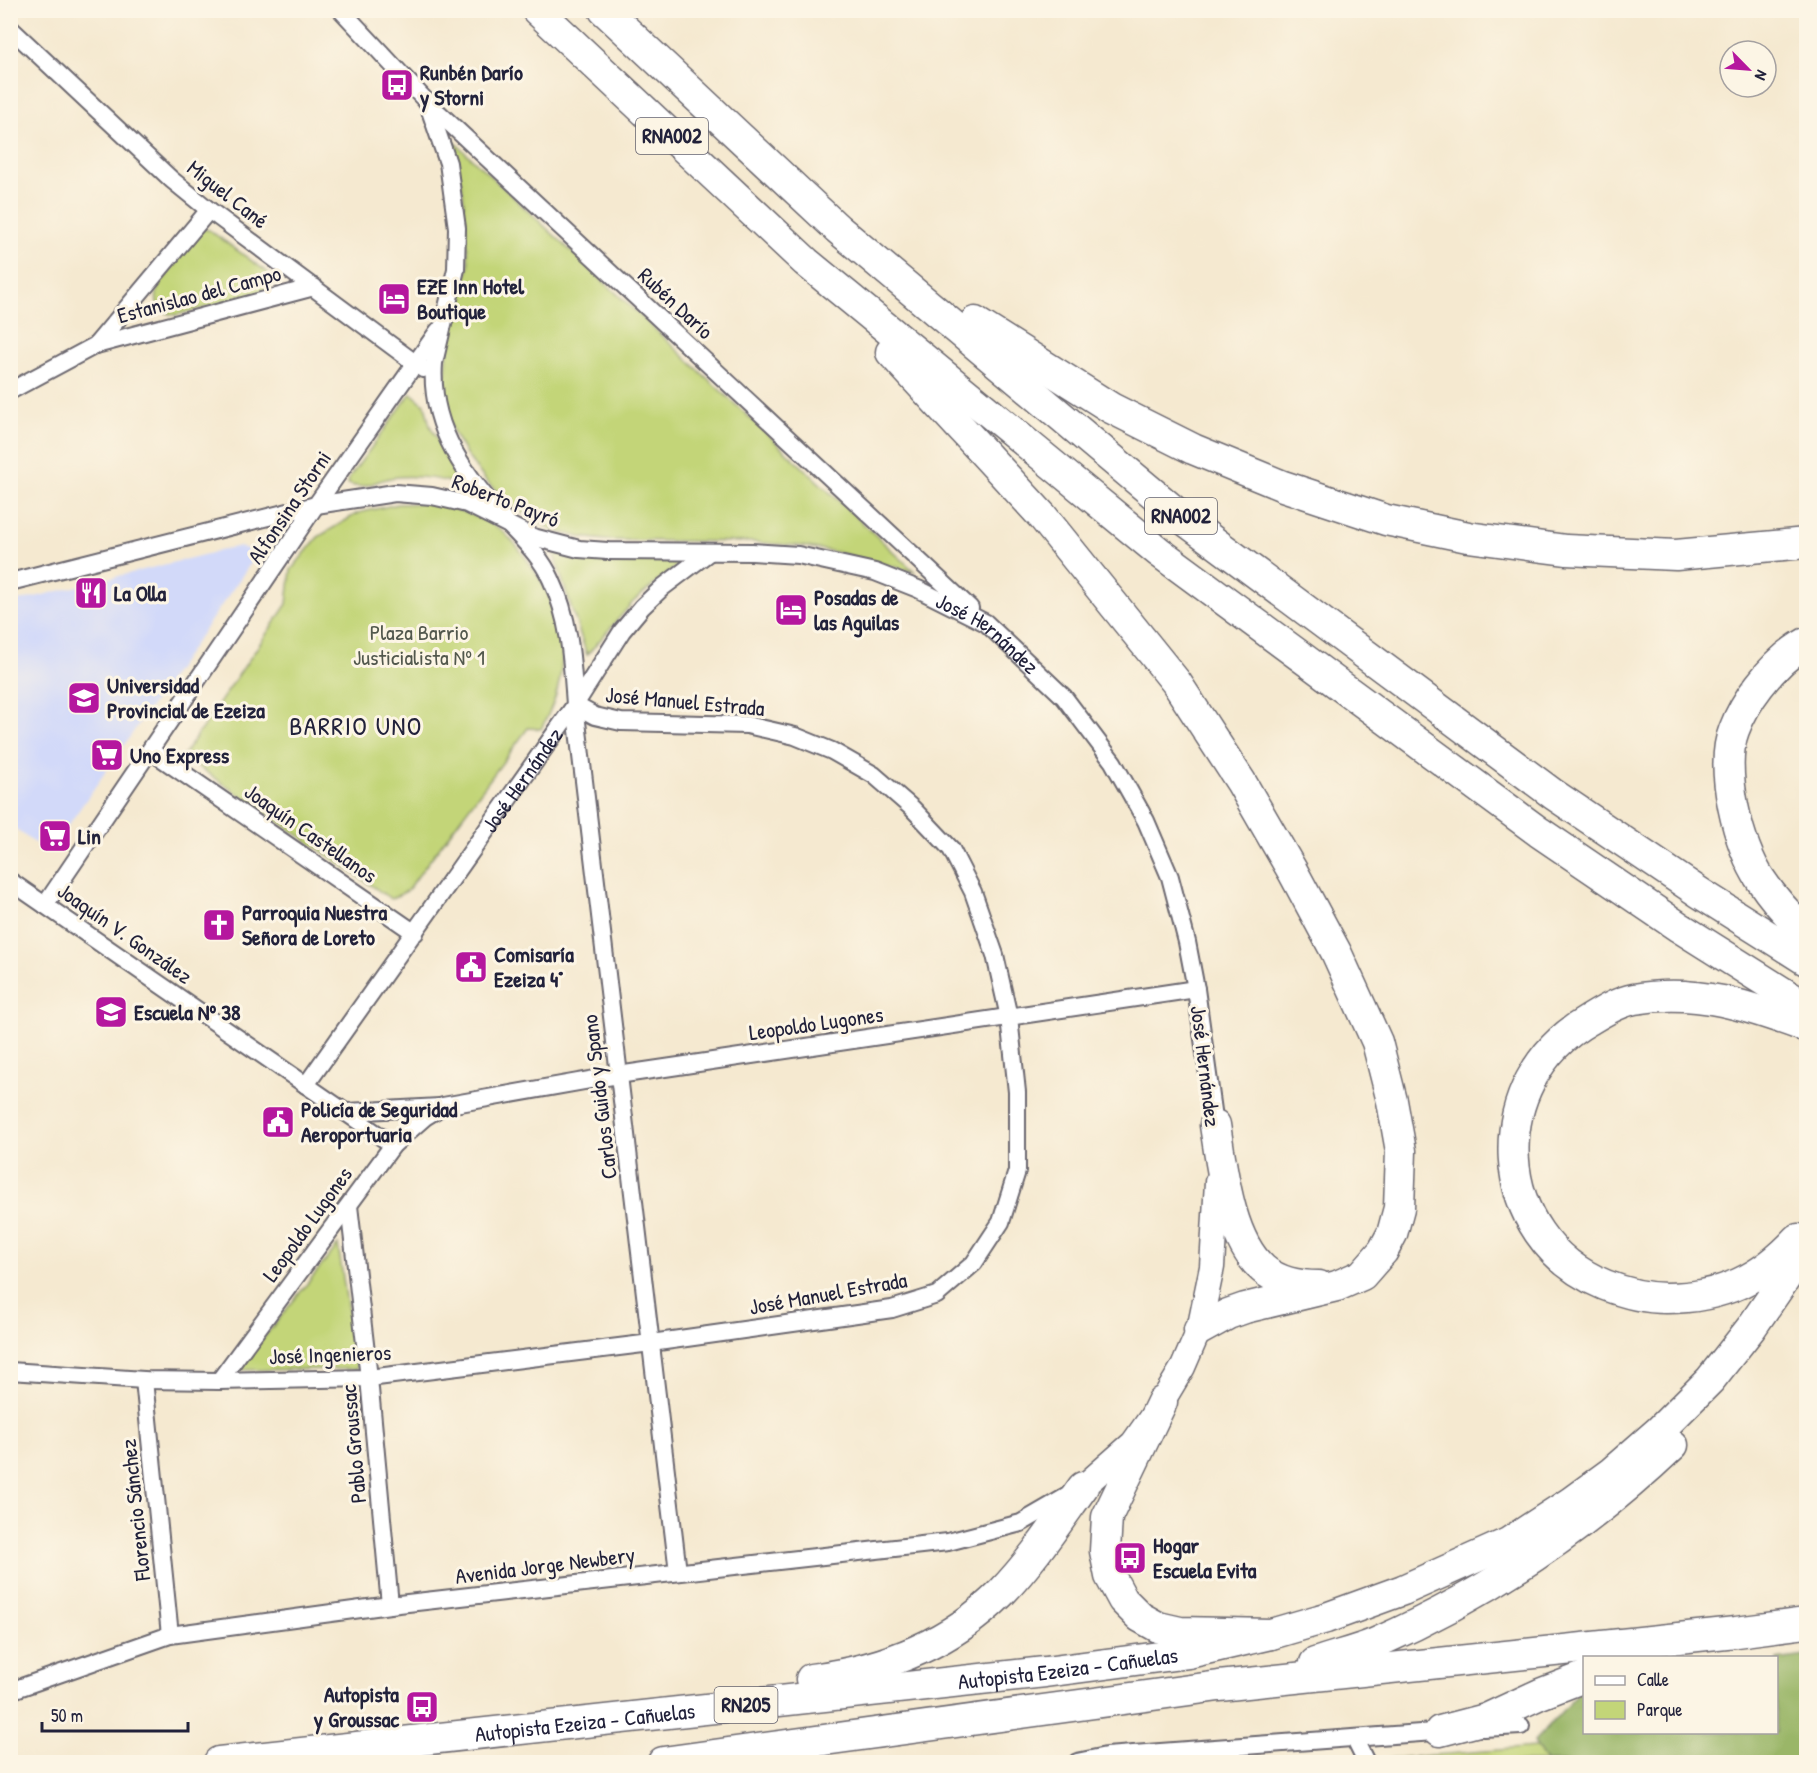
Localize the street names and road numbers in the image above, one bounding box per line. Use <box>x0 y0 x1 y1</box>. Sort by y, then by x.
road number: RNA002 <box>636 118 708 154</box>
street label: Miguel Cané <box>181 153 275 235</box>
street label: Estanislao del Campo <box>114 258 284 330</box>
street label: Rubén Darío <box>632 260 720 346</box>
street label: Alfonsina Storni <box>240 445 338 569</box>
street label: Roberto Payró <box>448 466 564 534</box>
road number: RNA002 <box>1145 498 1217 534</box>
street label: José Hernández <box>931 585 1046 681</box>
street label: José Manuel Estrada <box>604 679 766 723</box>
street label: José Hernández <box>475 721 570 838</box>
street label: Joaquín Castellanos <box>239 776 383 890</box>
street label: Joaquín V. González <box>52 875 198 991</box>
street label: Leopoldo Lugones <box>747 999 885 1047</box>
street label: José Hernández <box>1184 1004 1228 1128</box>
street label: Carlos Guido y Spano <box>574 1013 624 1181</box>
street label: Leopoldo Lugones <box>255 1160 359 1288</box>
street label: José Manuel Estrada <box>747 1264 909 1322</box>
street label: José Ingenieros <box>268 1337 392 1371</box>
street label: Pablo Groussac <box>333 1383 373 1505</box>
street label: Florencio Sánchez <box>113 1438 157 1583</box>
street label: Avenida Jorge Newbery <box>453 1539 637 1591</box>
street label: Autopista Ezeiza - Cañuelas <box>956 1640 1180 1696</box>
road number: RN205 <box>714 1687 777 1723</box>
street label: Autopista Ezeiza - Cañuelas <box>473 1695 696 1749</box>

